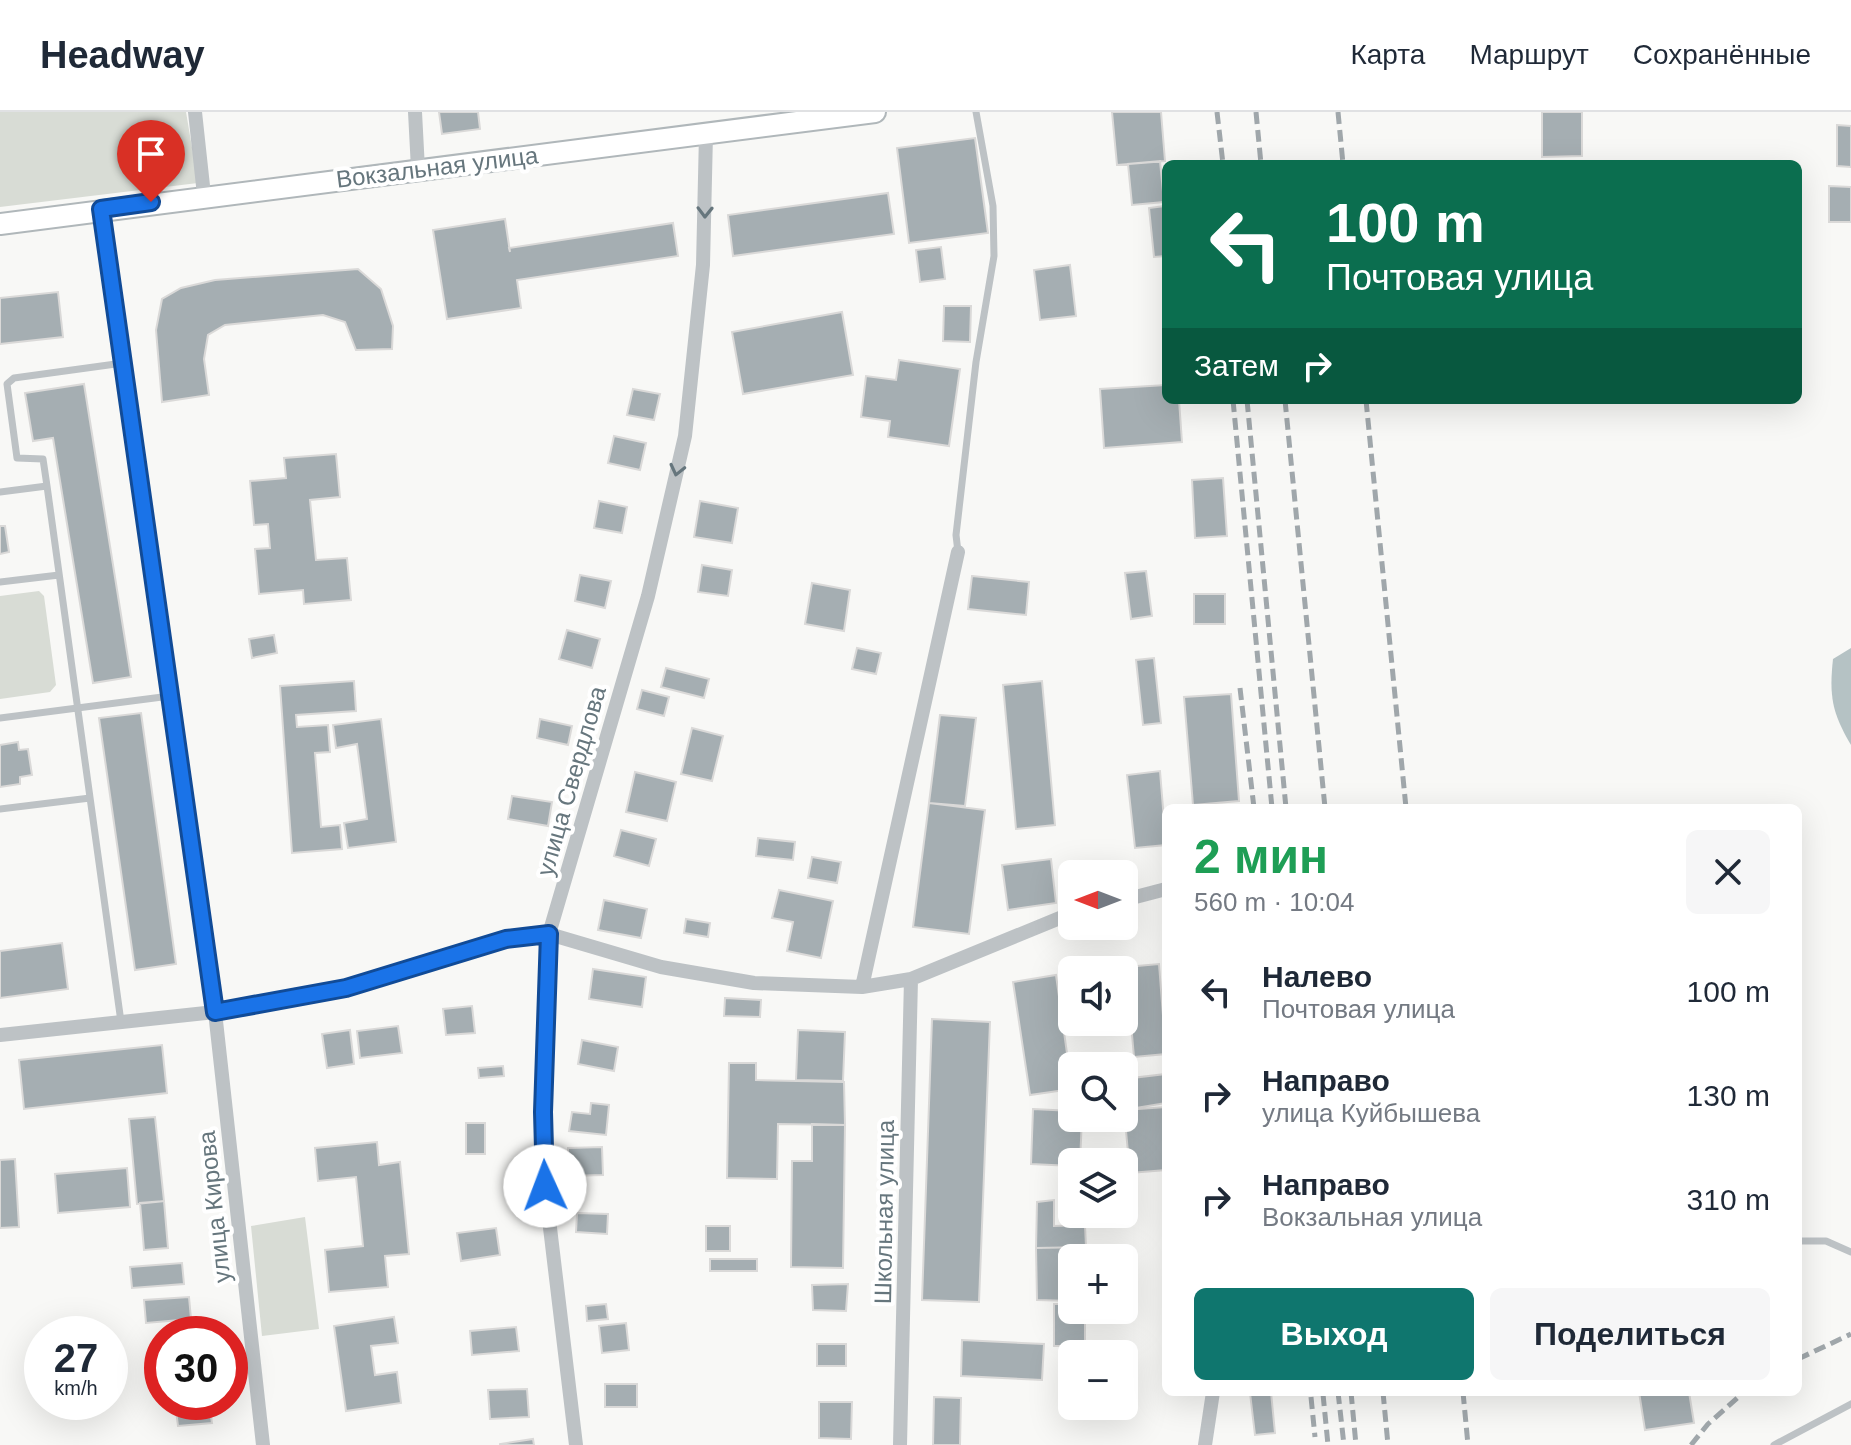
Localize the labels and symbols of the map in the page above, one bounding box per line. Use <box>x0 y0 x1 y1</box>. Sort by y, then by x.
pin <box>117 120 185 202</box>
street label: Вокзальная улица <box>334 141 540 193</box>
one-way arrow <box>696 206 713 219</box>
one-way arrow <box>669 462 686 476</box>
street label: улица Свердлова <box>531 682 611 879</box>
north arrow <box>1058 860 1138 940</box>
street label: Школьная улица <box>869 1119 899 1304</box>
street label: улица Кирова <box>193 1129 235 1284</box>
position arrow <box>503 1144 587 1228</box>
speed limit sign: 30 <box>144 1316 248 1420</box>

